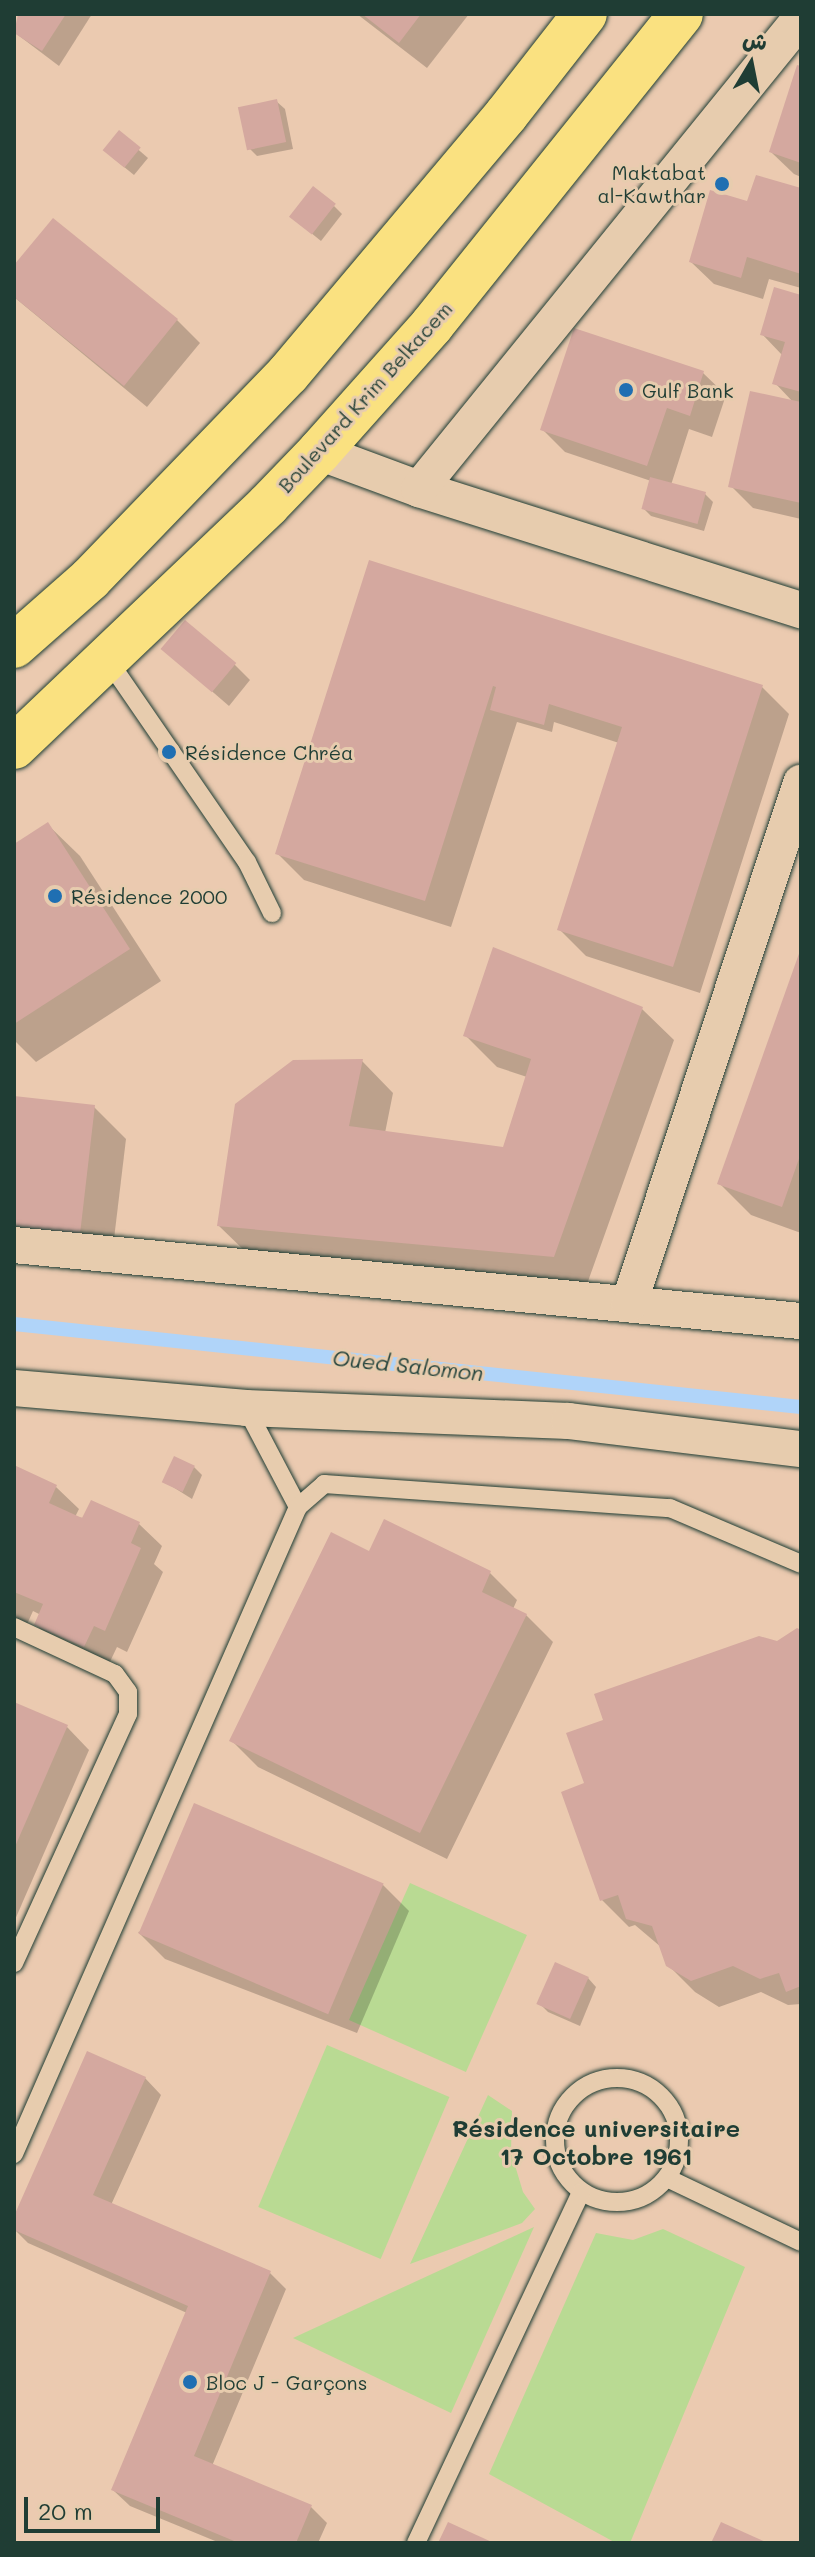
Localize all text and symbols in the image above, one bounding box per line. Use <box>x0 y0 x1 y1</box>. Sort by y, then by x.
text: ش <box>741 23 770 56</box>
north arrow <box>711 24 791 104</box>
place label: Maktabat al-Kawthar <box>597 160 706 207</box>
marker: Maktabat al-Kawthar <box>713 175 731 193</box>
street label: Boulevard Krim Belkacem <box>273 297 457 497</box>
place label: Gulf Bank <box>642 378 734 402</box>
marker: Gulf Bank <box>617 381 635 399</box>
place label: Résidence Chréa <box>185 740 354 764</box>
marker: Résidence Chréa <box>160 743 178 761</box>
place label: Résidence 2000 <box>71 884 227 908</box>
marker: Résidence 2000 <box>46 887 64 905</box>
water label: Oued Salomon <box>331 1344 485 1386</box>
district label: Résidence universitaire 17 Octobre 1961 <box>452 2114 740 2170</box>
place label: Bloc J - Garçons <box>206 2370 367 2394</box>
marker: Bloc J - Garçons <box>181 2373 199 2391</box>
scale bar <box>28 2481 164 2531</box>
text: 20 m <box>38 2495 93 2526</box>

